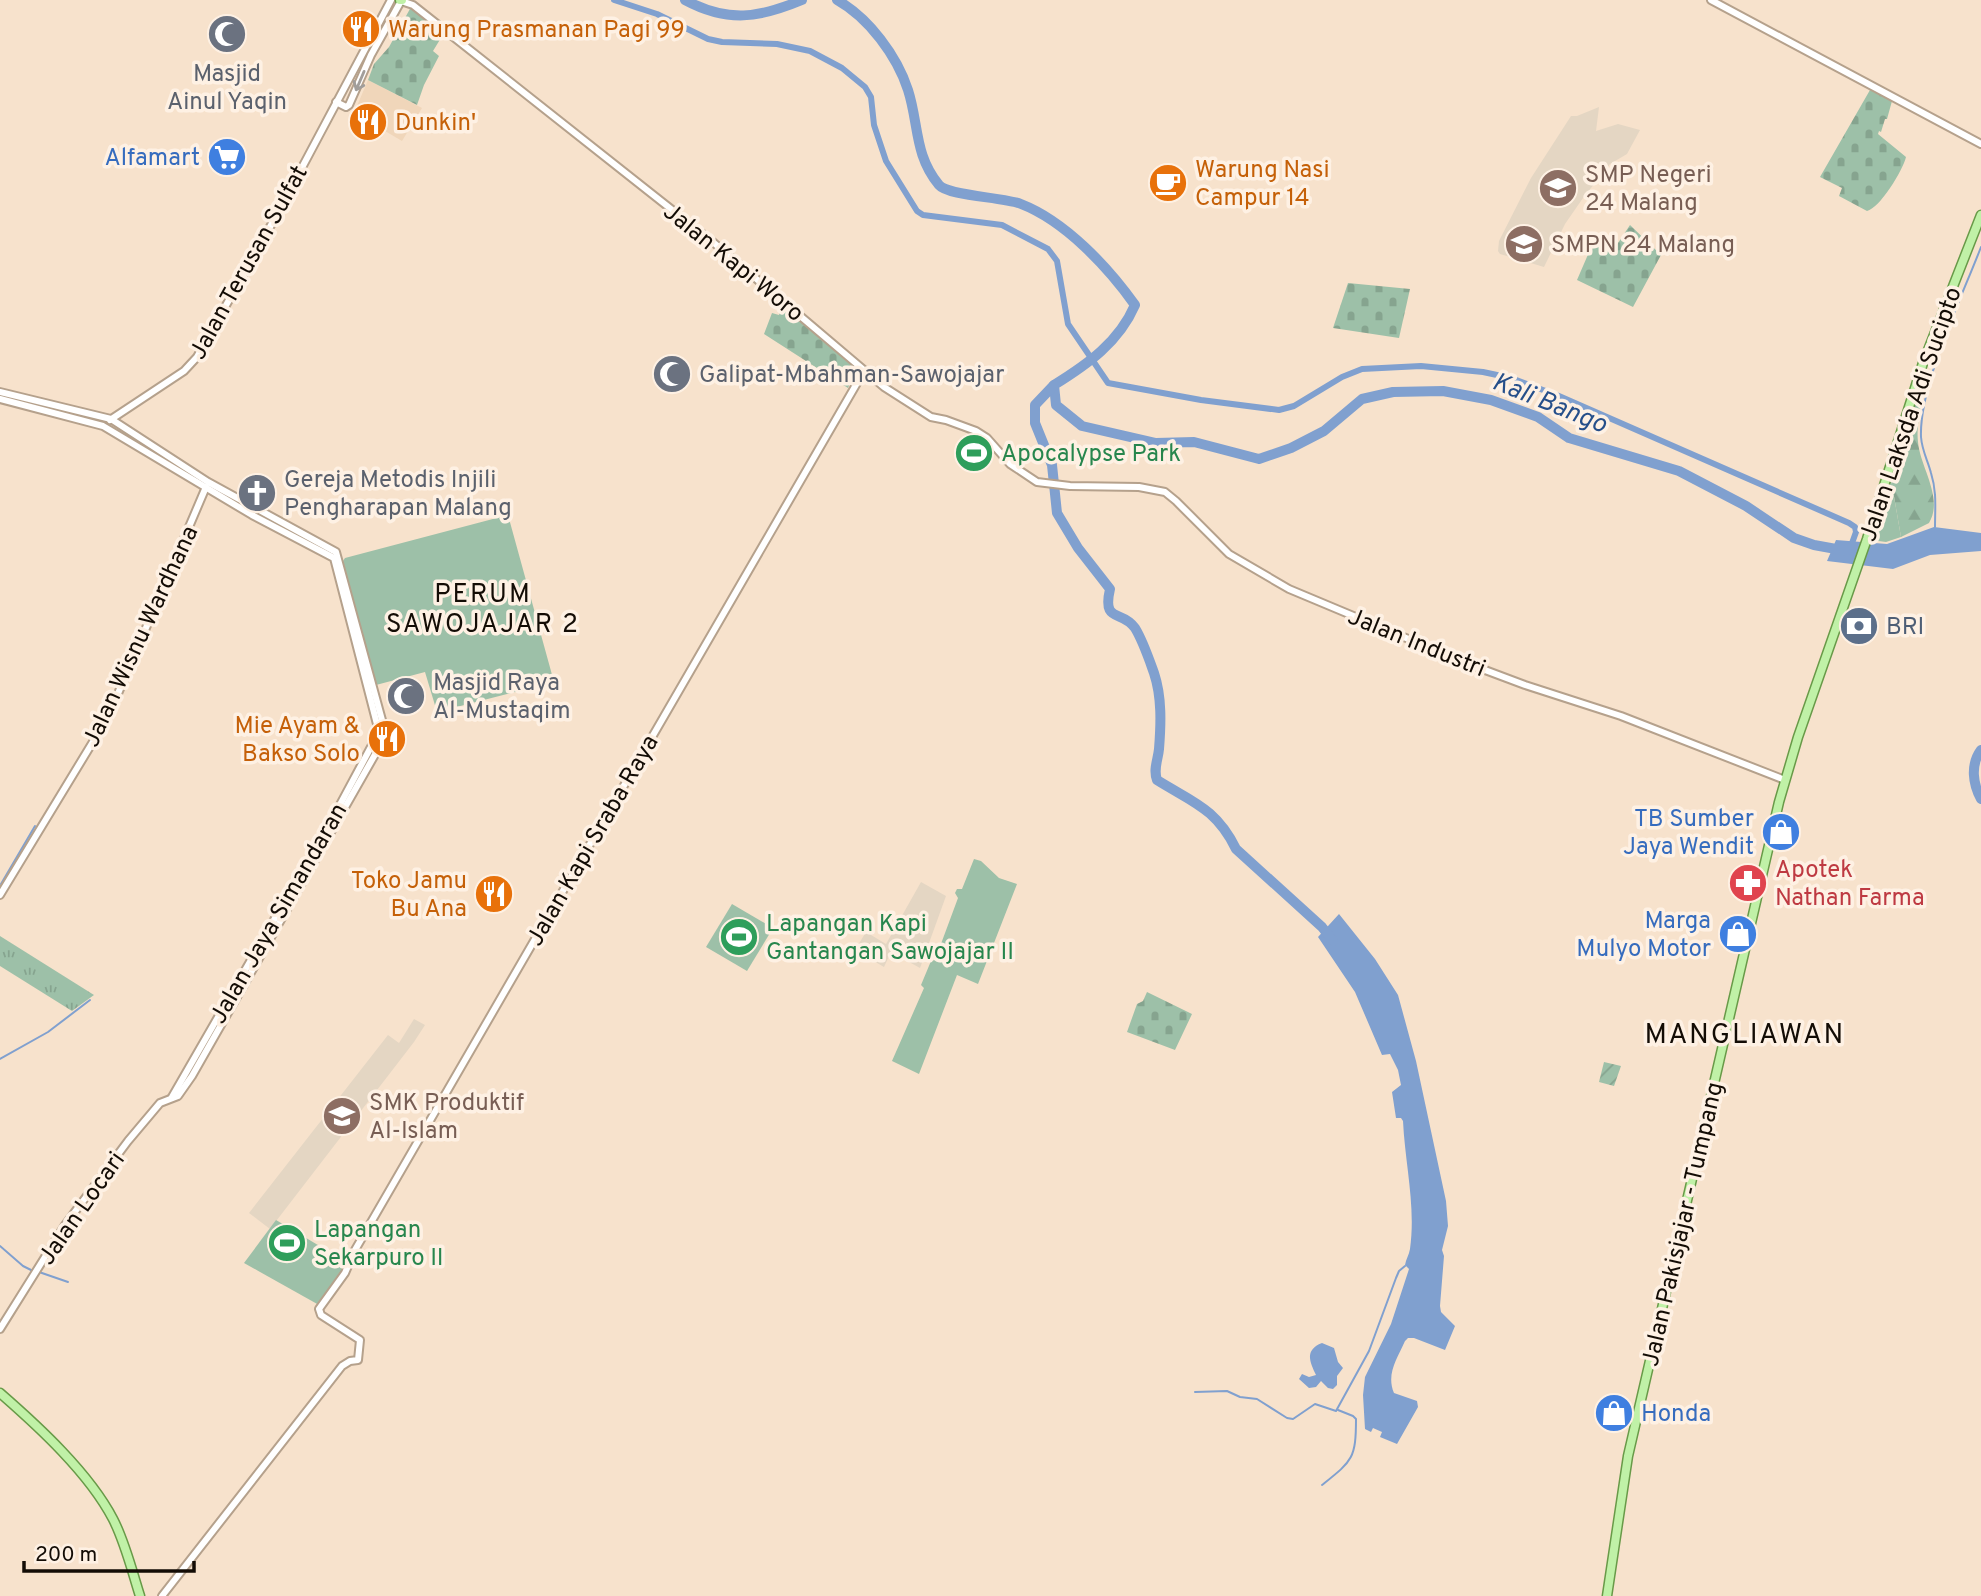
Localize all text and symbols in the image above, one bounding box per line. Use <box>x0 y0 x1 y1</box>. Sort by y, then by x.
restaurant icon: Warung Prasmanan Pagi 99 <box>340 8 382 50</box>
mosque icon: Masjid Ainul Yaqin <box>206 13 248 55</box>
place label: Warung Prasmanan Pagi 99 <box>388 16 685 46</box>
place label: Masjid Ainul Yaqin <box>167 60 287 118</box>
one-way arrow <box>353 69 366 91</box>
restaurant icon: Dunkin' <box>347 101 389 143</box>
place label: Dunkin' <box>395 109 476 139</box>
supermarket icon: Alfamart <box>206 136 248 178</box>
place label: Alfamart <box>104 144 200 174</box>
place label: Warung Nasi Campur 14 <box>1195 156 1330 214</box>
street label: Jalan Terusan Sulfat <box>184 161 316 365</box>
place label: SMP Negeri 24 Malang <box>1585 161 1712 219</box>
cafe icon: Warung Nasi Campur 14 <box>1147 162 1189 204</box>
school or university icon: SMP Negeri 24 Malang <box>1537 167 1579 209</box>
street label: Jalan Kapi Woro <box>656 198 809 329</box>
school or university icon: SMPN 24 Malang <box>1503 223 1545 265</box>
place label: SMPN 24 Malang <box>1551 231 1735 261</box>
street label: Jalan Laksda Adi Sucipto <box>1854 284 1970 546</box>
mosque icon: Galipat-Mbahman-Sawojajar <box>651 353 693 395</box>
place label: Galipat-Mbahman-Sawojajar <box>699 361 1005 391</box>
water label: Kali Bango <box>1487 366 1611 442</box>
sports icon: Apocalypse Park <box>953 432 995 474</box>
place label: Apocalypse Park <box>1001 440 1181 470</box>
place label: Gereja Metodis Injili Pengharapan Malang <box>284 466 512 524</box>
church icon: Gereja Metodis Injili Pengharapan Malang <box>236 472 278 514</box>
street label: Jalan Wisnu Wardhana <box>77 521 206 752</box>
district label: PERUM SAWOJAJAR 2 <box>386 579 580 642</box>
street label: Jalan Industri <box>1343 603 1490 685</box>
bank icon: BRI <box>1838 605 1880 647</box>
place label: BRI <box>1886 613 1924 643</box>
place label: Masjid Raya Al-Mustaqim <box>433 669 570 727</box>
mosque icon: Masjid Raya Al-Mustaqim <box>385 675 427 717</box>
place label: Mie Ayam & Bakso Solo <box>235 712 360 770</box>
restaurant icon: Mie Ayam & Bakso Solo <box>366 718 408 760</box>
street label: Jalan Kapi Sraba Raya <box>521 730 666 952</box>
street label: Jalan Jaya Simandaran <box>204 798 355 1030</box>
place label: TB Sumber Jaya Wendit <box>1623 805 1754 863</box>
shop icon: TB Sumber Jaya Wendit <box>1760 811 1802 853</box>
place label: Apotek Nathan Farma <box>1775 856 1925 914</box>
pharmacy icon: Apotek Nathan Farma <box>1727 862 1769 904</box>
place label: Toko Jamu Bu Ana <box>351 867 467 925</box>
restaurant icon: Toko Jamu Bu Ana <box>473 873 515 915</box>
place label: Marga Mulyo Motor <box>1576 907 1711 965</box>
place label: Lapangan Kapi Gantangan Sawojajar II <box>766 910 1014 968</box>
shop icon: Marga Mulyo Motor <box>1717 913 1759 955</box>
sports icon: Lapangan Kapi Gantangan Sawojajar II <box>718 916 760 958</box>
district label: MANGLIAWAN <box>1645 1018 1845 1054</box>
street label: Jalan Pakisjajar - Tumpang <box>1637 1079 1731 1369</box>
place label: SMK Produktif Al-Islam <box>369 1089 524 1147</box>
school or university icon: SMK Produktif Al-Islam <box>321 1095 363 1137</box>
street label: Jalan Locari <box>33 1147 133 1272</box>
place label: Lapangan Sekarpuro II <box>314 1216 444 1274</box>
sports icon: Lapangan Sekarpuro II <box>266 1222 308 1264</box>
shop icon: Honda <box>1593 1392 1635 1434</box>
place label: Honda <box>1641 1400 1711 1430</box>
scale bar <box>24 1530 194 1574</box>
text: 200 m <box>35 1542 97 1569</box>

